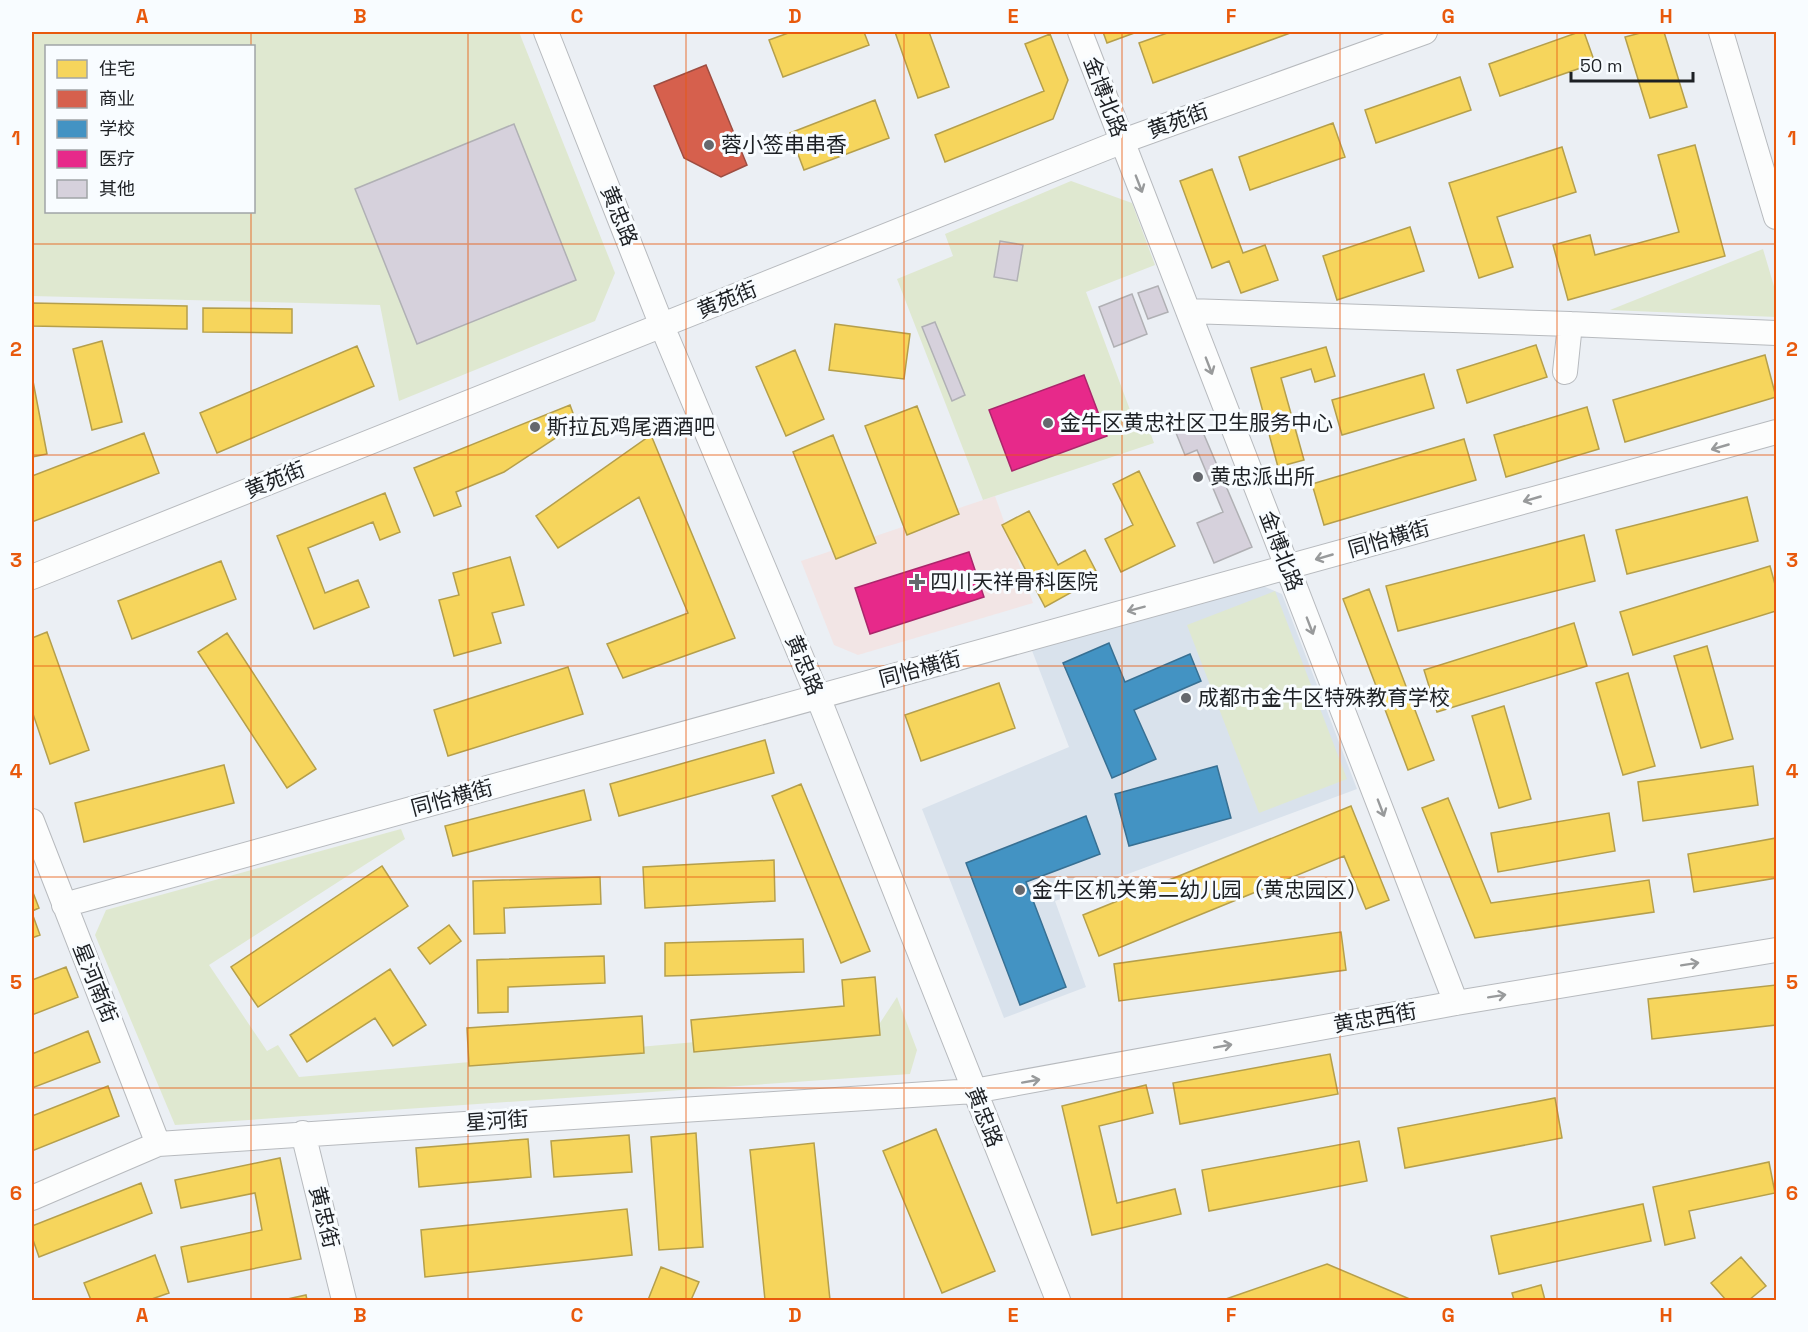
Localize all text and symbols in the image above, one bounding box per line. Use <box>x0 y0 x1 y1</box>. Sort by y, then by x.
text: A <box>136 3 149 29</box>
text: B <box>353 3 367 29</box>
text: C <box>571 3 584 29</box>
text: D <box>788 3 802 29</box>
text: E <box>1007 3 1019 29</box>
text: F <box>1226 3 1237 29</box>
text: G <box>1441 3 1455 29</box>
text: H <box>1659 3 1673 29</box>
legend <box>45 45 255 213</box>
scale bar <box>1571 45 1692 83</box>
street label: 金博北路 <box>1078 53 1133 141</box>
text: 50 m <box>1580 54 1622 77</box>
text: 住宅 <box>99 57 135 80</box>
text: 商业 <box>99 87 135 110</box>
street label: 黄苑街 <box>1144 97 1212 144</box>
text: 学校 <box>99 117 135 140</box>
text: 1 <box>11 125 21 151</box>
text: 1 <box>1787 125 1797 151</box>
place label: 蓉小签串串香 <box>721 131 847 158</box>
marker: 蓉小签串串香 <box>702 138 716 152</box>
text: 医疗 <box>99 147 135 170</box>
one-way arrow <box>1134 174 1145 193</box>
text: 其他 <box>99 177 135 200</box>
street label: 黄忠路 <box>595 182 644 250</box>
street label: 黄苑街 <box>693 275 761 324</box>
text: 2 <box>10 336 22 362</box>
text: 2 <box>1786 336 1798 362</box>
one-way arrow <box>1204 356 1215 374</box>
place label: 金牛区黄忠社区卫生服务中心 <box>1060 409 1333 436</box>
place label: 斯拉瓦鸡尾酒酒吧 <box>547 413 715 440</box>
marker: 金牛区黄忠社区卫生服务中心 <box>1041 416 1055 430</box>
marker: 斯拉瓦鸡尾酒酒吧 <box>528 420 542 434</box>
one-way arrow <box>1711 442 1730 454</box>
street label: 黄苑街 <box>241 455 309 504</box>
place label: 黄忠派出所 <box>1210 463 1315 490</box>
marker: 黄忠派出所 <box>1191 470 1205 484</box>
one-way arrow <box>1523 494 1542 506</box>
street label: 金博北路 <box>1254 507 1309 595</box>
street label: 同怡横街 <box>1345 514 1433 563</box>
text: 3 <box>10 547 22 573</box>
text: 3 <box>1786 547 1798 573</box>
one-way arrow <box>1315 552 1334 563</box>
place label: 四川天祥骨科医院 <box>930 568 1098 595</box>
marker: 四川天祥骨科医院 <box>908 573 926 591</box>
one-way arrow <box>1127 604 1146 615</box>
one-way arrow <box>1306 616 1317 635</box>
street label: 黄忠路 <box>780 631 829 699</box>
street label: 同怡横街 <box>876 645 964 692</box>
place label: 成都市金牛区特殊教育学校 <box>1198 684 1450 711</box>
marker: 成都市金牛区特殊教育学校 <box>1179 691 1193 705</box>
text: 4 <box>10 758 23 784</box>
text: 4 <box>1786 758 1799 784</box>
street label: 同怡横街 <box>408 774 496 821</box>
one-way arrow <box>1376 798 1387 816</box>
place label: 金牛区机关第二幼儿园（黄忠园区） <box>1032 876 1368 903</box>
marker: 金牛区机关第二幼儿园（黄忠园区） <box>1013 883 1027 897</box>
street label: 星河南街 <box>67 939 124 1027</box>
one-way arrow <box>1679 958 1699 969</box>
text: 5 <box>10 969 22 995</box>
text: 5 <box>1786 969 1798 995</box>
one-way arrow <box>1487 990 1507 1001</box>
street label: 黄忠西街 <box>1331 997 1419 1038</box>
one-way arrow <box>1213 1040 1232 1051</box>
one-way arrow <box>1021 1075 1040 1086</box>
street label: 黄忠路 <box>960 1083 1009 1151</box>
street label: 星河街 <box>465 1105 529 1136</box>
text: 6 <box>10 1180 22 1206</box>
text: 6 <box>1786 1180 1798 1206</box>
street label: 黄忠街 <box>304 1183 345 1251</box>
text: A <box>136 1302 149 1328</box>
text: B <box>353 1302 367 1328</box>
text: C <box>571 1302 584 1328</box>
text: D <box>788 1302 802 1328</box>
text: E <box>1007 1302 1019 1328</box>
text: F <box>1226 1302 1237 1328</box>
text: G <box>1441 1302 1455 1328</box>
text: H <box>1659 1302 1673 1328</box>

